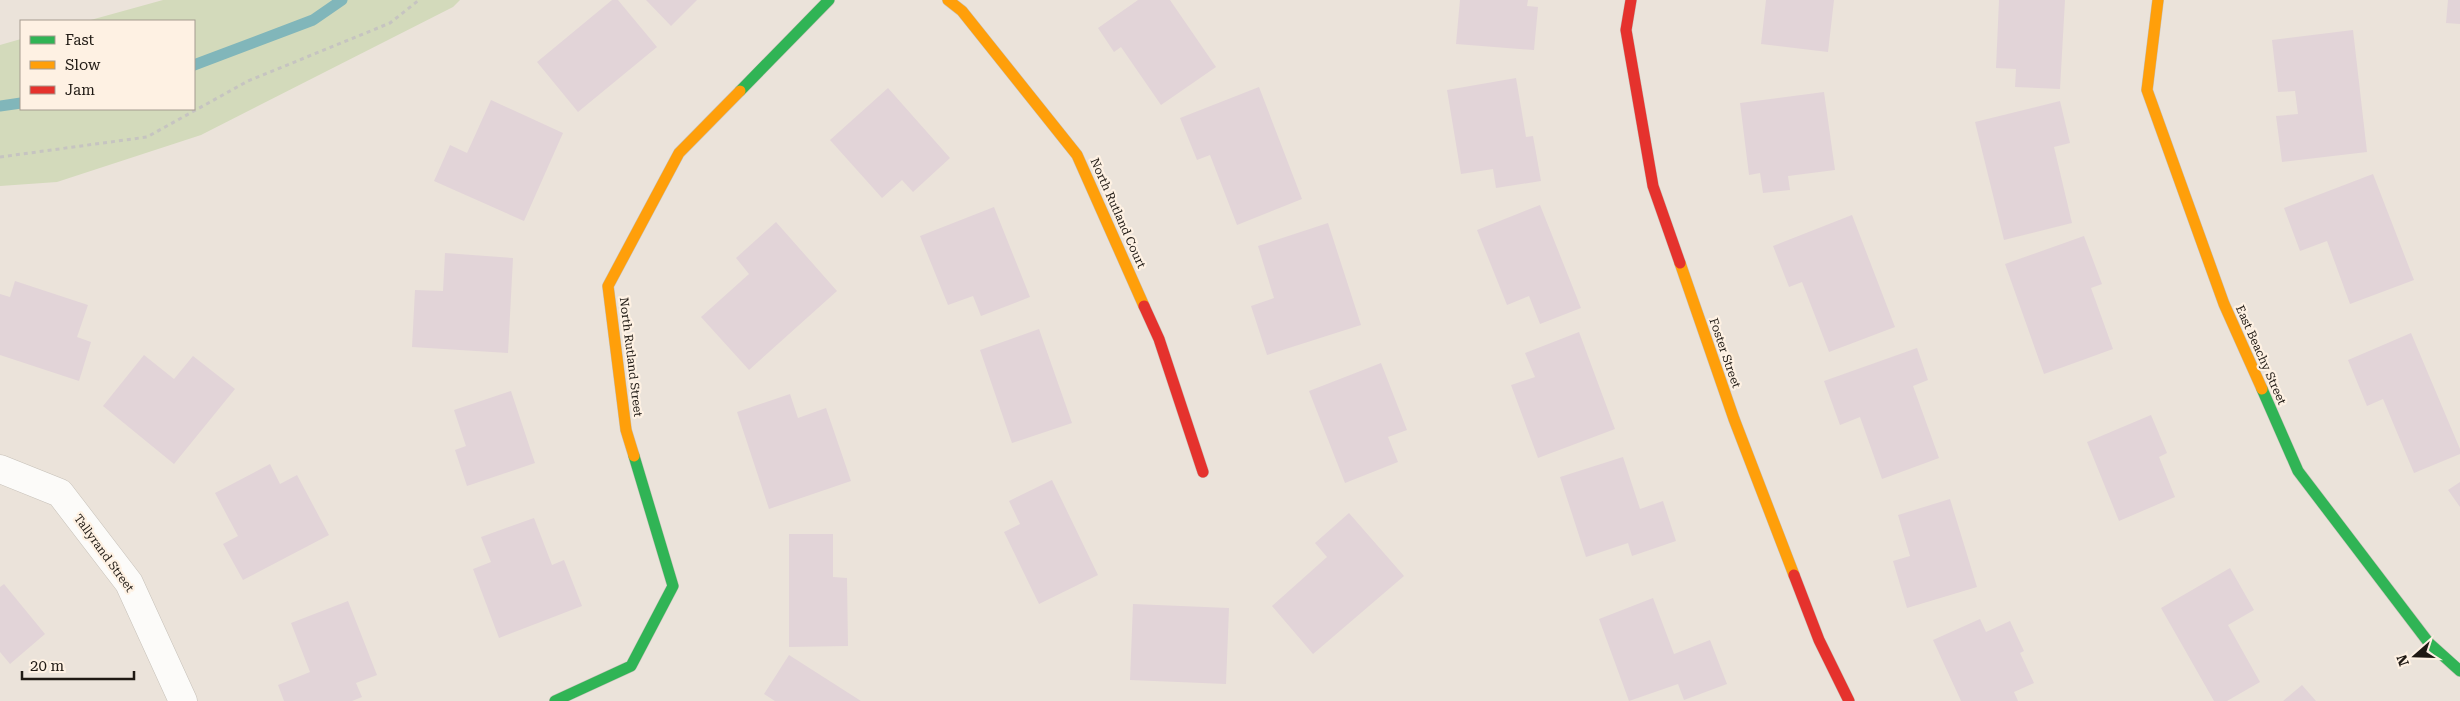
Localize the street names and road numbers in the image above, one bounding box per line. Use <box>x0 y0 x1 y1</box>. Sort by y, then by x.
street label: North Rutland Court <box>1087 156 1149 271</box>
street label: North Rutland Street <box>617 296 645 418</box>
street label: East Beachy Street <box>2233 303 2289 407</box>
street label: Foster Street <box>1706 316 1744 390</box>
street label: Tallyrand Street <box>71 511 137 595</box>

